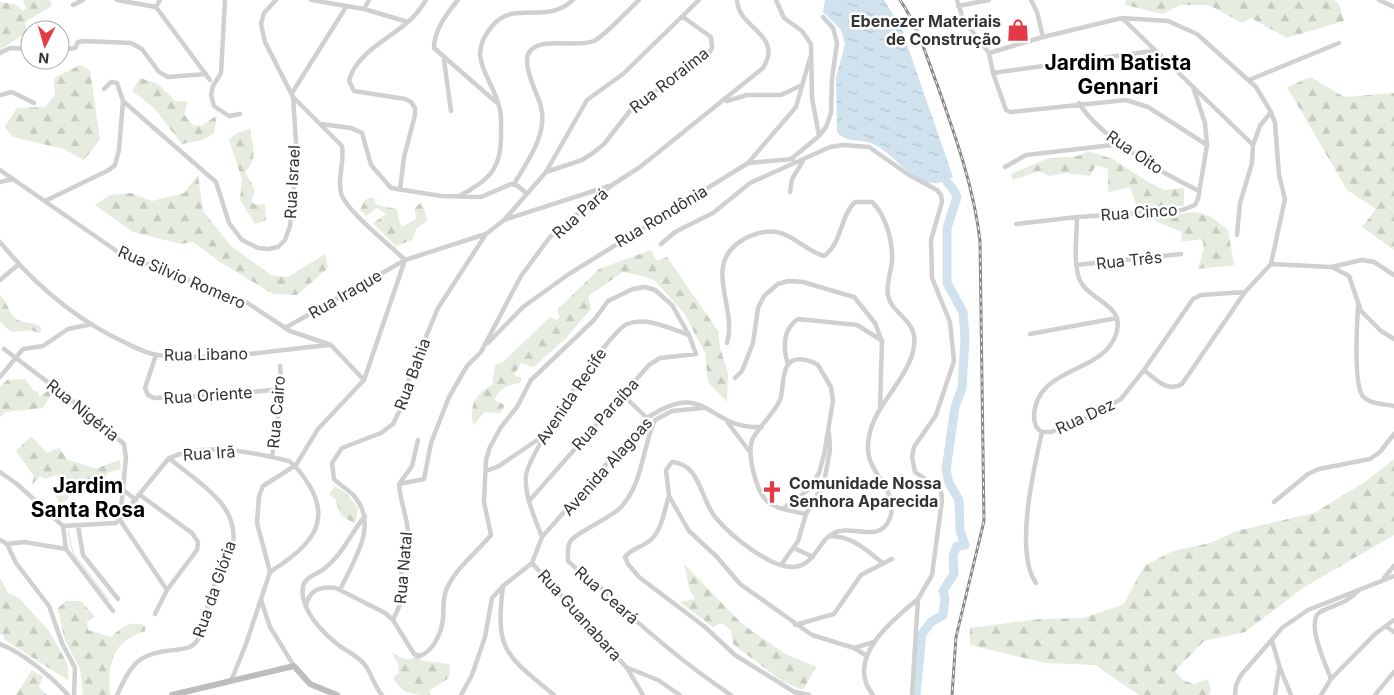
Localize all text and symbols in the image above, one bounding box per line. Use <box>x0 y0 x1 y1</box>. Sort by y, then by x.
place label: Ebenezer Materiais de Construção <box>851 11 1001 49</box>
shop icon: Ebenezer Materiais de Construção <box>1005 17 1031 43</box>
north arrow <box>20 20 70 70</box>
street label: Rua Roraima <box>625 43 713 117</box>
text: N <box>38 50 50 67</box>
district label: Jardim Batista Gennari <box>1045 50 1191 99</box>
street label: Rua Oito <box>1103 126 1167 178</box>
street label: Rua Israel <box>280 144 304 220</box>
street label: Rua Rondônia <box>611 181 711 251</box>
street label: Rua Pará <box>548 183 612 243</box>
street label: Rua Cinco <box>1100 199 1178 225</box>
street label: Rua Silvio Romero <box>115 241 249 313</box>
street label: Rua Três <box>1095 247 1163 273</box>
street label: Rua Iraque <box>305 265 385 323</box>
street label: Rua Bahia <box>390 335 434 413</box>
street label: Rua Libano <box>164 343 248 365</box>
street label: Avenida Recife <box>531 344 611 448</box>
street label: Rua Paraíba <box>567 374 643 454</box>
street label: Rua Nigéria <box>43 375 123 445</box>
street label: Rua Cairo <box>263 375 289 449</box>
street label: Rua Oriente <box>163 382 253 408</box>
street label: Rua Dez <box>1052 394 1118 438</box>
street label: Avenida Alagoas <box>558 413 656 519</box>
street label: Rua Irã <box>182 441 236 465</box>
district label: Jardim Santa Rosa <box>31 473 145 522</box>
place label: Comunidade Nossa Senhora Aparecida <box>789 473 942 511</box>
church icon: Comunidade Nossa Senhora Aparecida <box>759 479 785 505</box>
street label: Rua Natal <box>390 531 416 605</box>
street label: Rua da Glória <box>188 538 240 640</box>
street label: Rua Ceará <box>571 562 643 628</box>
street label: Rua Guanabara <box>534 565 626 665</box>

